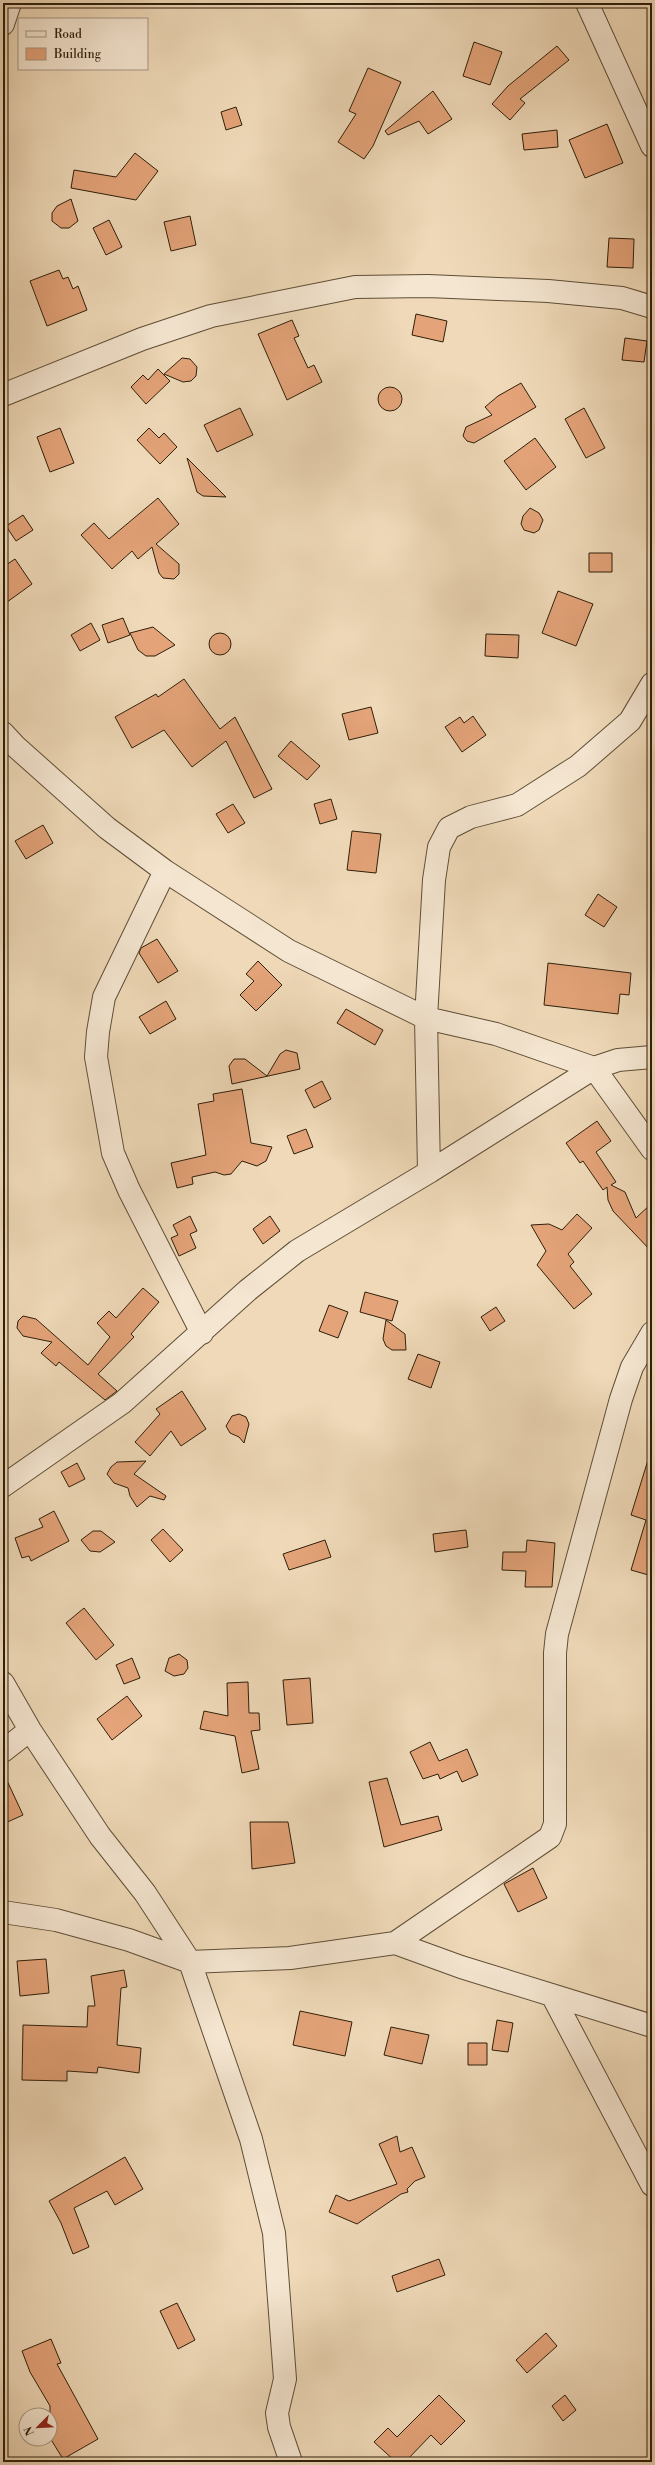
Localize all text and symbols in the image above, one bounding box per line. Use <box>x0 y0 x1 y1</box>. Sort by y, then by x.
legend <box>18 18 148 70</box>
text: Road <box>54 27 82 42</box>
text: Building <box>53 47 102 62</box>
north arrow <box>18 2407 58 2447</box>
text: N <box>21 2424 38 2437</box>

